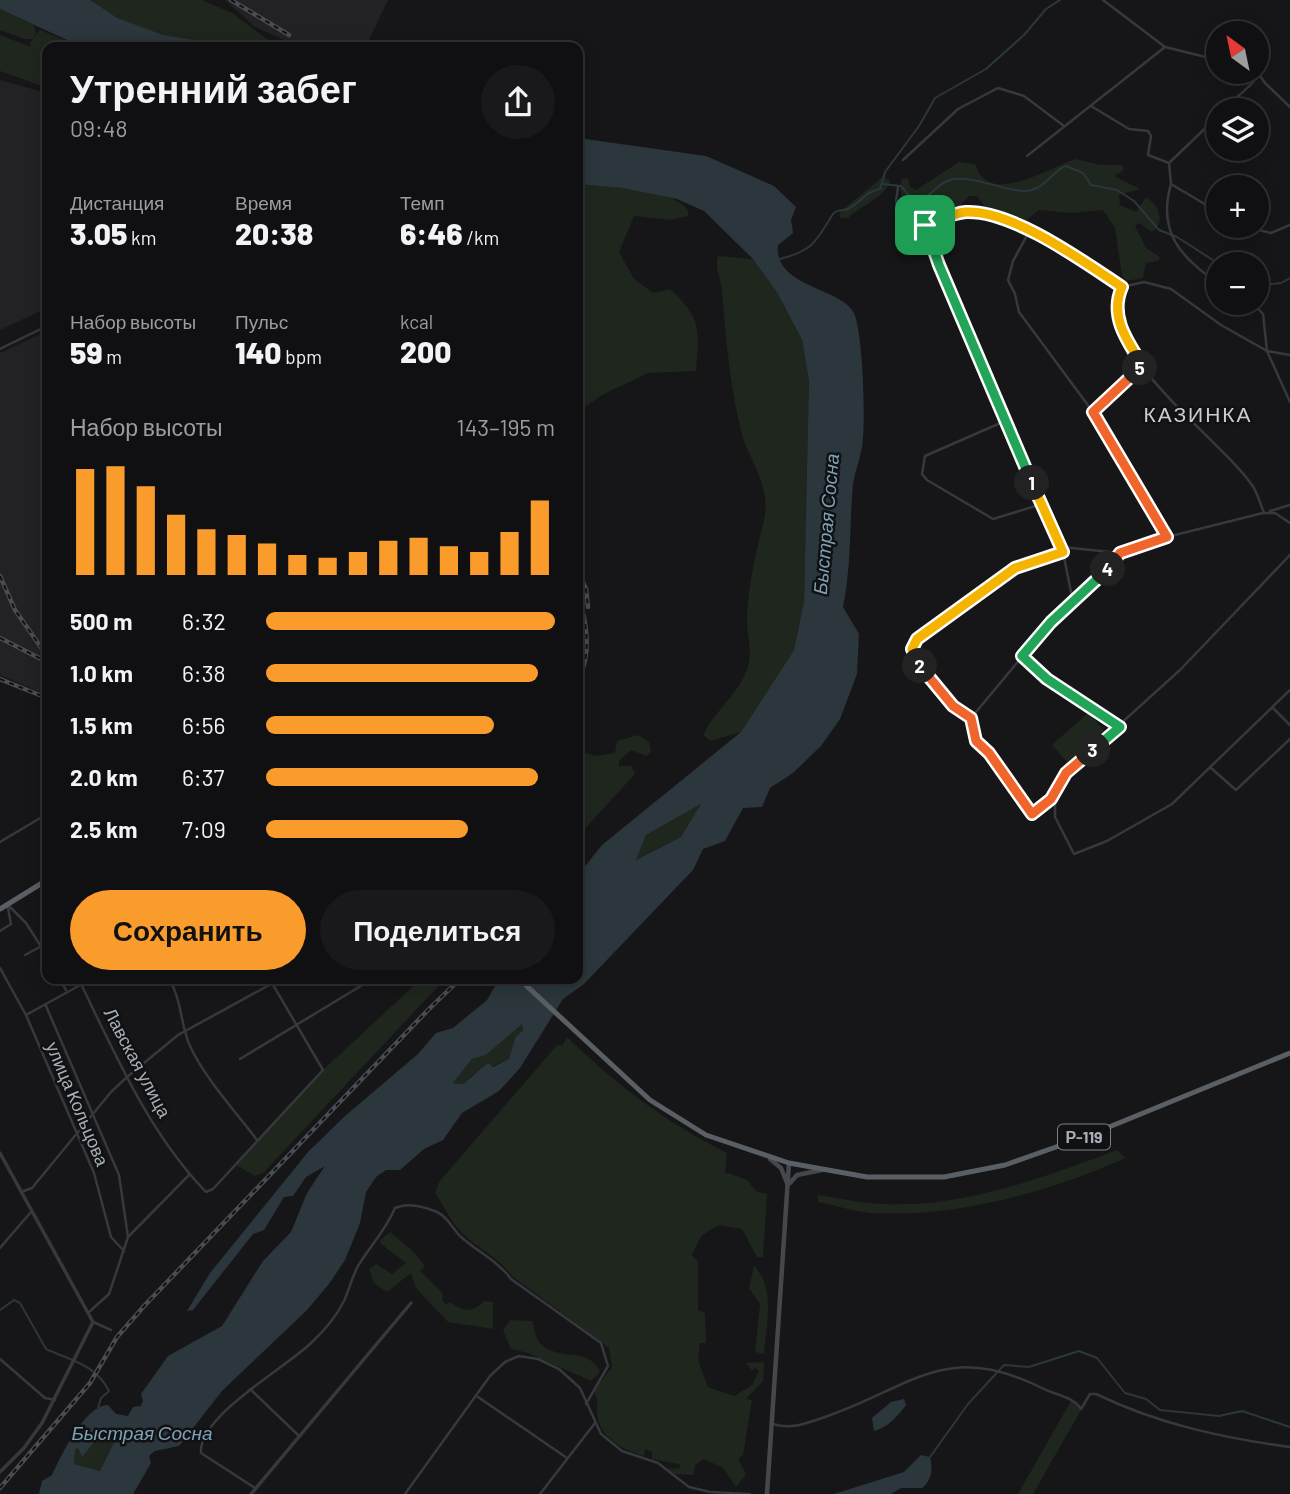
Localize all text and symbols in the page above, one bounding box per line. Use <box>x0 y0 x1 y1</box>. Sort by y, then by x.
north arrow <box>1206 21 1269 84</box>
map controls <box>1206 21 1269 315</box>
text: Утренний забег <box>70 65 357 111</box>
button: share <box>481 65 555 139</box>
button: layers <box>1206 98 1269 161</box>
text: 09:48 <box>70 114 127 142</box>
button: + <box>1206 175 1269 238</box>
text: Дистанция <box>70 191 164 214</box>
text: Время <box>235 191 292 214</box>
text: Темп <box>400 191 444 214</box>
pin <box>895 195 955 255</box>
icon: arrive <box>906 206 944 244</box>
text: 3.05 <box>70 215 127 251</box>
text: 20:38 <box>235 215 313 251</box>
text: 6:46 <box>400 215 463 251</box>
text: km <box>127 226 156 249</box>
text: /km <box>463 226 499 249</box>
button: − <box>1206 252 1269 315</box>
text: Набор высоты <box>70 310 196 333</box>
text: Пульс <box>235 310 288 333</box>
text: kcal <box>400 310 433 333</box>
text: 200 <box>400 333 451 369</box>
text: 59 <box>70 334 102 370</box>
text: 140 <box>235 334 282 370</box>
text: m <box>102 345 122 368</box>
text: bpm <box>282 345 322 368</box>
pin: 5 <box>1122 350 1158 386</box>
text: 5 <box>1134 356 1145 379</box>
district label: КАЗИНКА <box>1143 401 1253 426</box>
text: Набор высоты <box>70 413 223 441</box>
text: 143–195 m <box>457 413 555 441</box>
water label: Быстрая Сосна <box>808 453 843 595</box>
pin: 1 <box>1014 466 1050 500</box>
text: 1 <box>1028 471 1035 494</box>
pin: 4 <box>1090 552 1126 586</box>
text: 4 <box>1102 557 1113 580</box>
text: 500 m <box>70 607 132 635</box>
text: 6:32 <box>182 607 226 635</box>
pin: 2 <box>902 648 937 684</box>
text: 2 <box>914 654 925 677</box>
text: 1.0 km <box>70 659 133 687</box>
text: 6:38 <box>182 659 225 687</box>
text: 1.5 km <box>70 711 133 739</box>
text: 6:56 <box>182 711 225 739</box>
pin: 3 <box>1076 732 1110 768</box>
text: 3 <box>1087 738 1098 761</box>
text: 2.0 km <box>70 763 138 791</box>
text: 6:37 <box>182 763 224 791</box>
text: 2.5 km <box>70 815 138 843</box>
text: 7:09 <box>182 815 226 843</box>
button: Сохранить <box>70 890 306 970</box>
button: Поделиться <box>320 890 555 970</box>
street label: Лавская улица <box>100 1004 177 1122</box>
street label: улица Кольцова <box>42 1038 114 1170</box>
road number: Р-119 <box>1058 1124 1110 1149</box>
water label: Быстрая Сосна <box>71 1421 213 1444</box>

